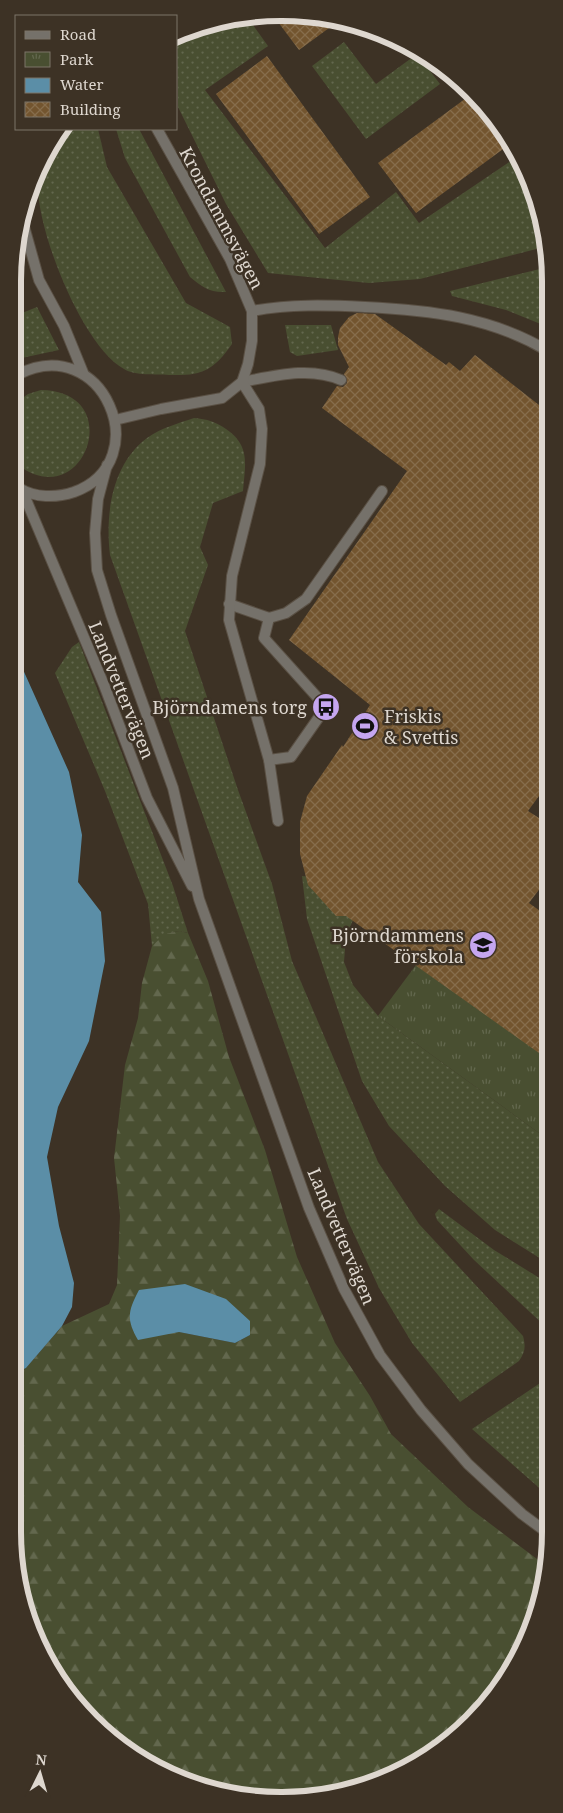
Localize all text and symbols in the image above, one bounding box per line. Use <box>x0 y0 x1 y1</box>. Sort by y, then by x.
legend <box>15 15 178 130</box>
text: Road <box>60 24 96 44</box>
text: Park <box>60 49 94 69</box>
text: Water <box>60 74 103 94</box>
text: Building <box>60 99 121 119</box>
street label: Krondammsvägen <box>174 143 270 294</box>
street label: Landvettervägen <box>83 618 161 763</box>
bus stop icon: Björndamens torg <box>311 692 341 722</box>
place label: Björndamens torg <box>152 695 307 719</box>
place label: Friskis & Svettis <box>384 704 458 749</box>
sports icon: Friskis & Svettis <box>350 711 380 741</box>
place label: Björndammens förskola <box>332 923 464 968</box>
school or university icon: Björndammens förskola <box>468 930 498 960</box>
street label: Landvettervägen <box>302 1164 382 1308</box>
north arrow <box>15 1748 65 1798</box>
text: N <box>35 1750 48 1769</box>

